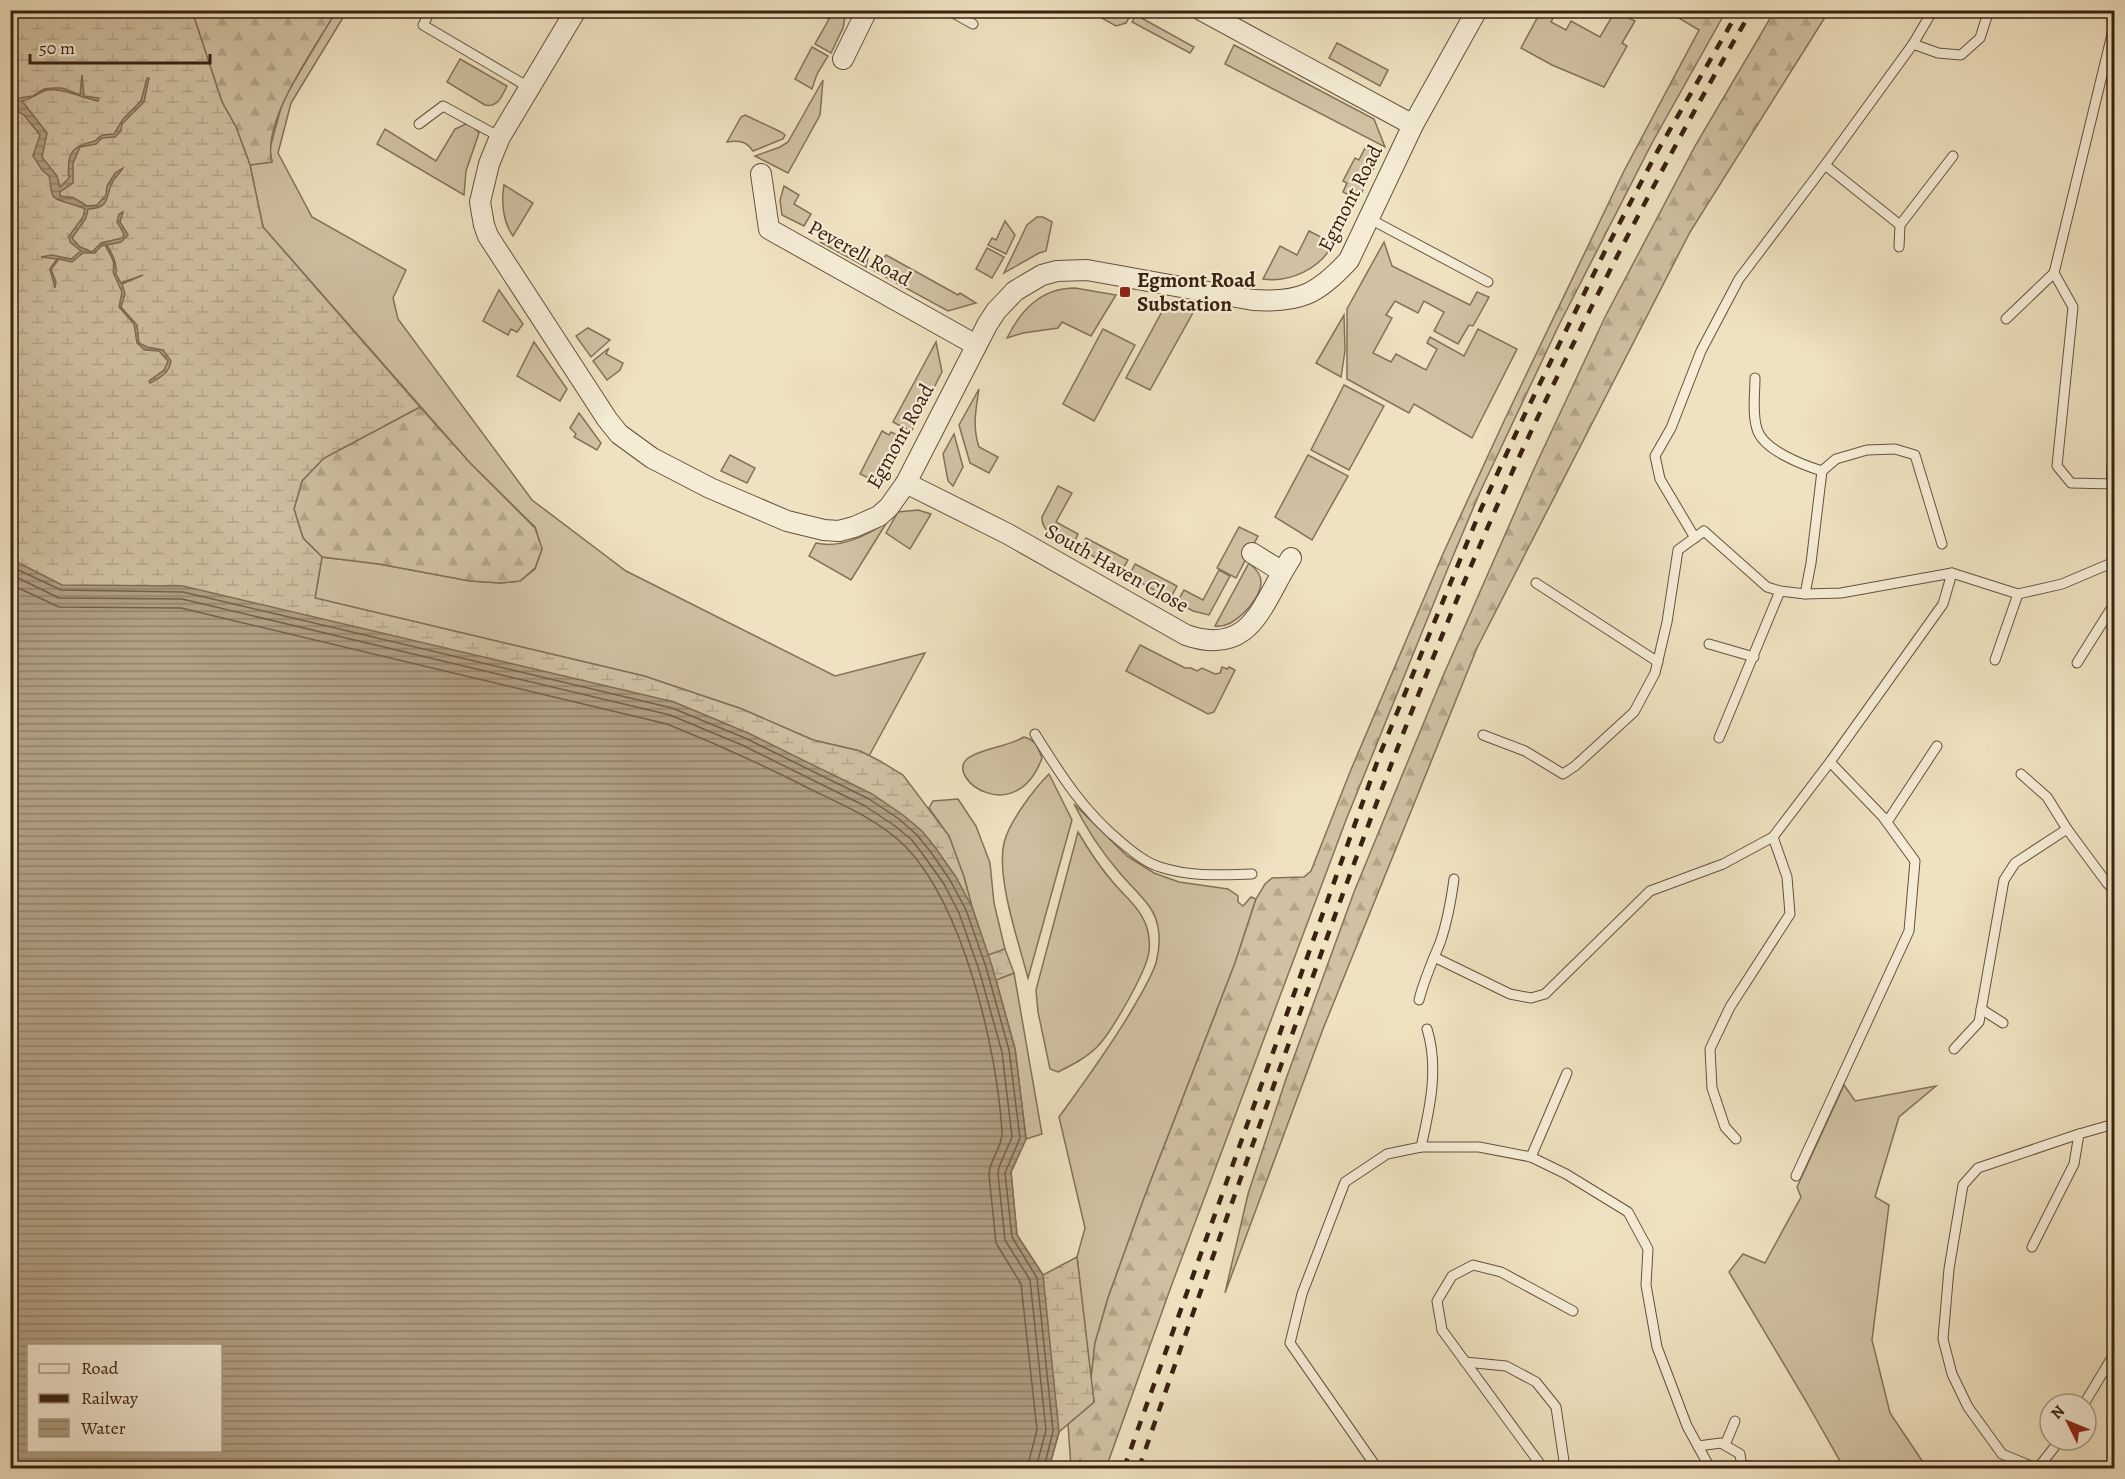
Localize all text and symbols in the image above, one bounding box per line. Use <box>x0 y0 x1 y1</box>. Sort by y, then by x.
scale bar <box>30 27 210 65</box>
text: 50 m <box>39 36 75 60</box>
street label: Egmont Road <box>1311 139 1389 256</box>
street label: Peverell Road <box>803 213 917 293</box>
place label: Egmont Road Substation <box>1137 266 1256 318</box>
marker: Egmont Road Substation <box>1118 285 1132 299</box>
street label: Egmont Road <box>860 378 941 494</box>
street label: South Haven Close <box>1040 517 1194 619</box>
legend <box>27 1344 222 1452</box>
text: Road <box>81 1356 119 1380</box>
text: Railway <box>81 1386 139 1410</box>
north arrow <box>2038 1392 2098 1452</box>
text: N <box>2046 1400 2070 1424</box>
text: Water <box>80 1416 126 1440</box>

